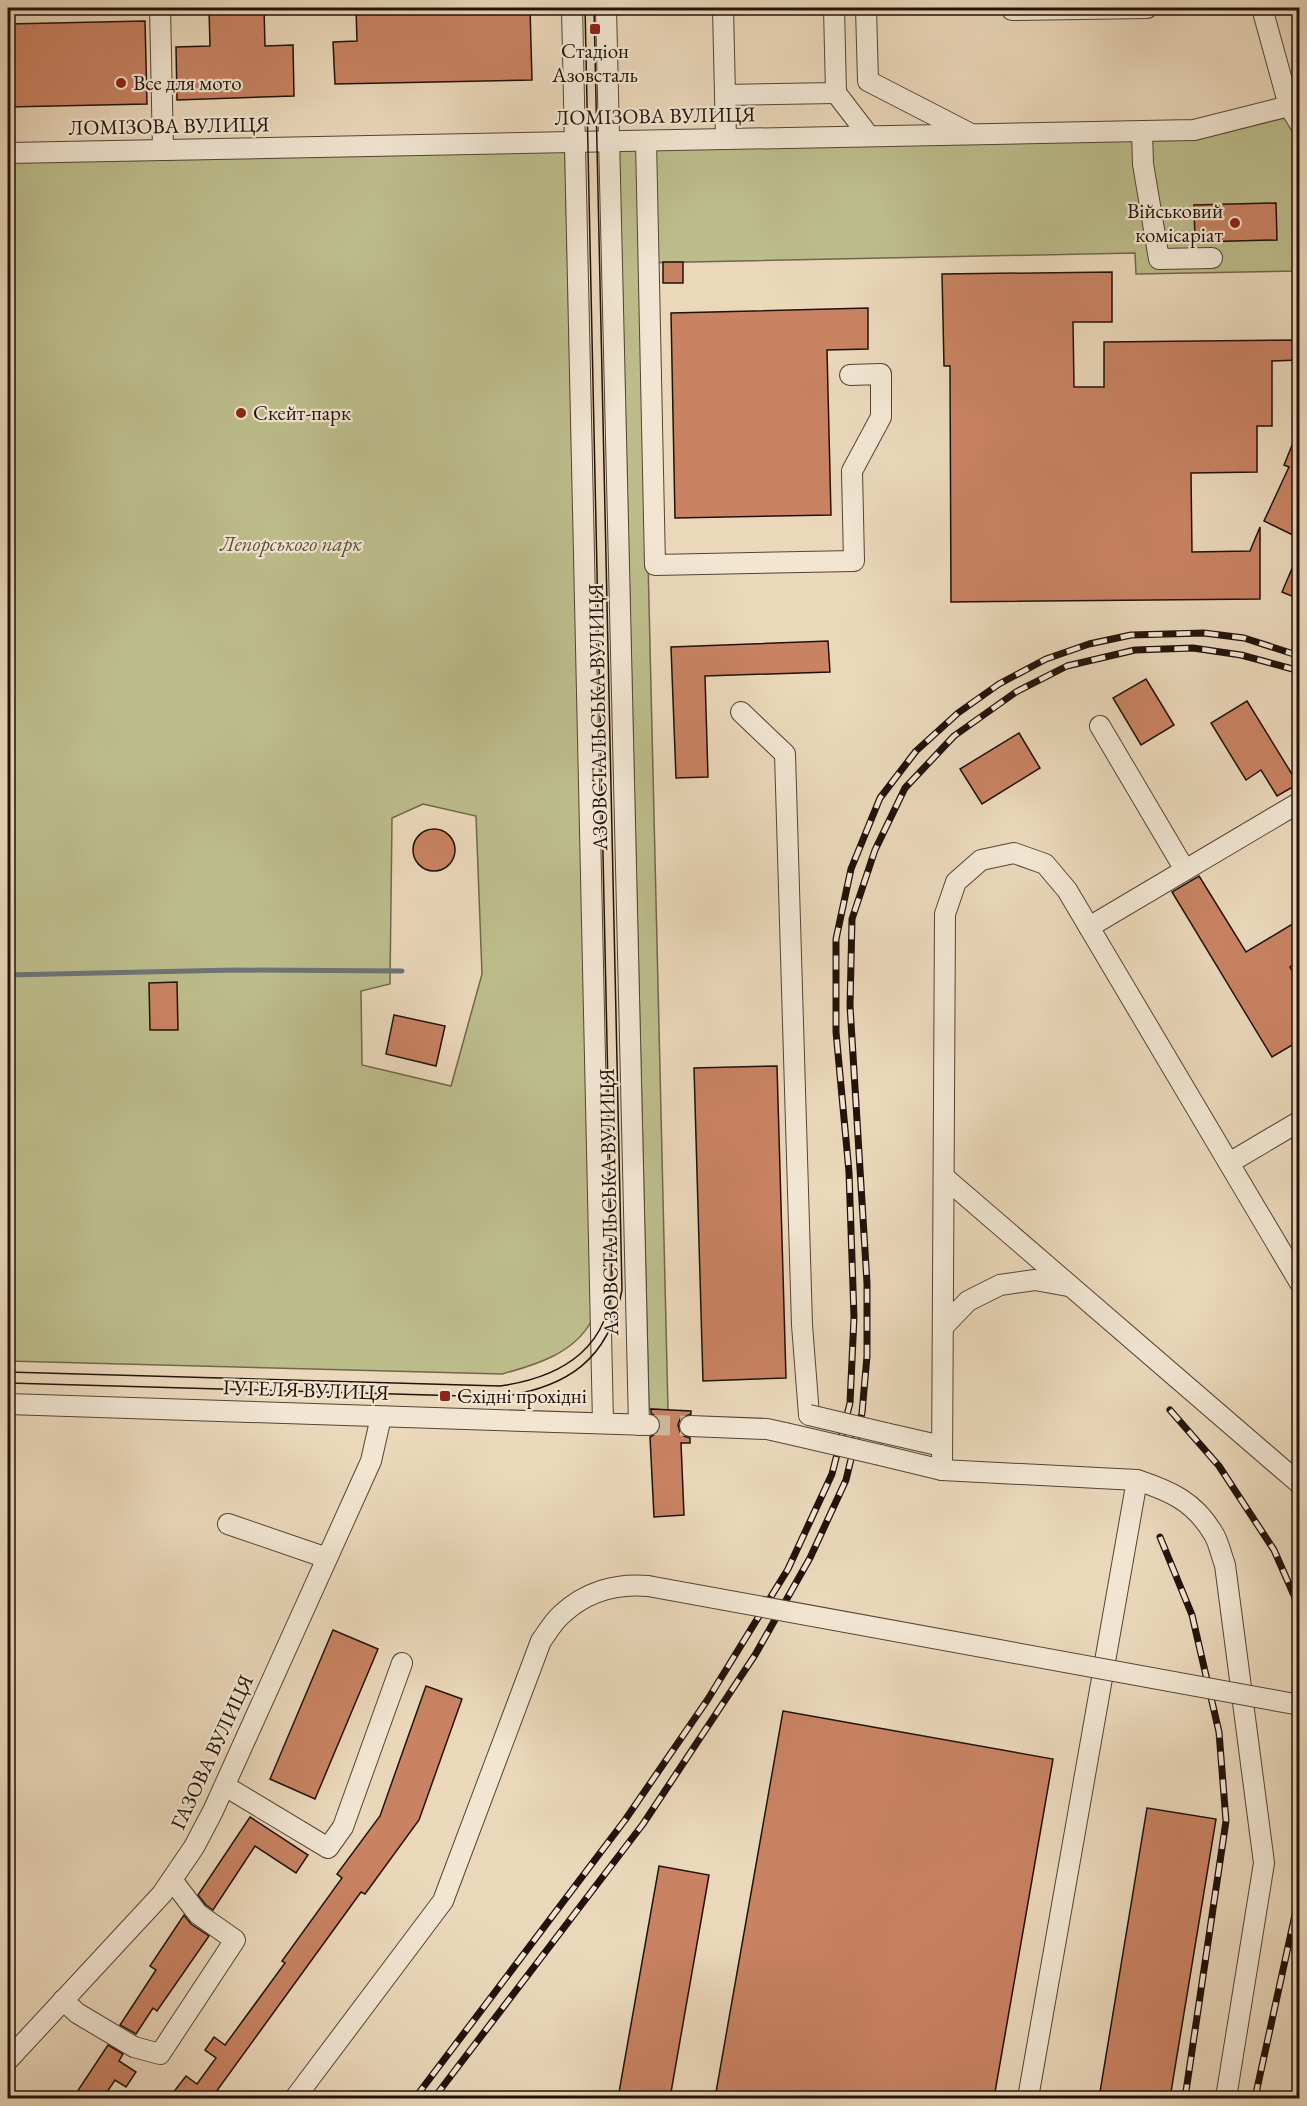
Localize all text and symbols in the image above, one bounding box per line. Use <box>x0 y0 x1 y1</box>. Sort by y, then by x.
marker: Стадіон Азовсталь <box>588 22 602 36</box>
place label: Стадіон Азовсталь <box>551 37 638 88</box>
place label: Все для мото <box>133 69 242 96</box>
marker: Все для мото <box>114 76 128 90</box>
street label: ЛОМІЗОВА ВУЛИЦЯ <box>554 100 756 131</box>
street label: ЛОМІЗОВА ВУЛИЦЯ <box>68 110 270 141</box>
place label: Військовий комісаріат <box>1127 197 1223 248</box>
marker: Військовий комісаріат <box>1228 216 1242 230</box>
place label: Скейт-парк <box>253 399 351 426</box>
marker: Скейт-парк <box>234 406 248 420</box>
park label: Лепорського парк <box>219 530 363 557</box>
street label: АЗОВСТАЛЬСЬКА ВУЛИЦЯ <box>582 583 613 852</box>
street label: АЗОВСТАЛЬСЬКА ВУЛИЦЯ <box>593 1068 624 1337</box>
street label: ГУГЕЛЯ ВУЛИЦЯ <box>222 1373 390 1406</box>
place label: Східні прохідні <box>457 1382 587 1409</box>
marker: Східні прохідні <box>438 1389 452 1403</box>
street label: ГАЗОВА ВУЛИЦЯ <box>164 1670 259 1833</box>

